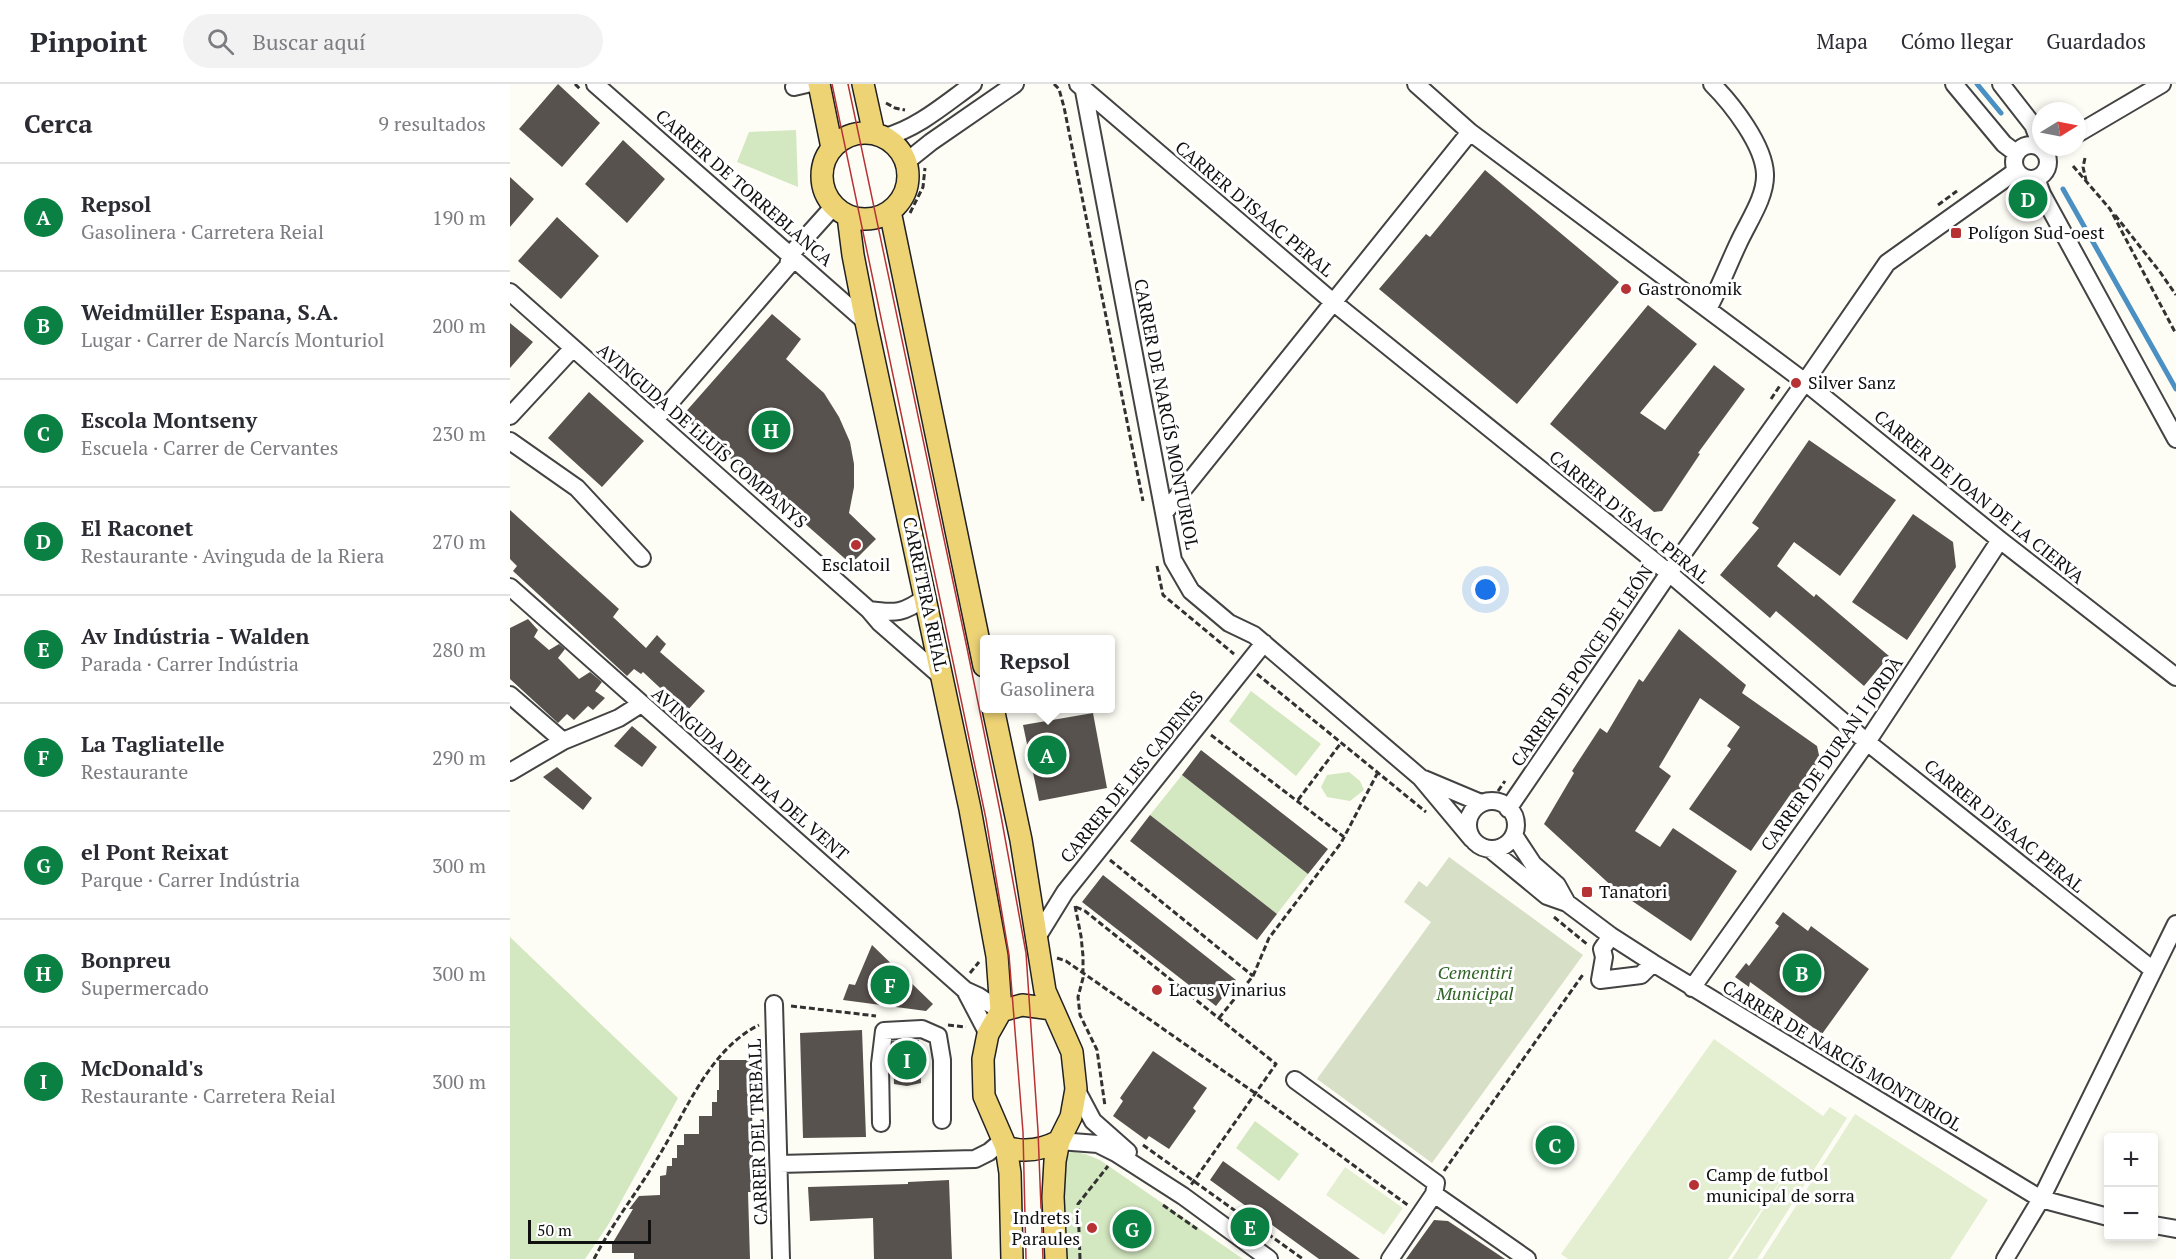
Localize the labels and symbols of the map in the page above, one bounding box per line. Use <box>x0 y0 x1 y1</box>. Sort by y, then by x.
north arrow <box>2032 102 2086 156</box>
street label: CARRER DE TORREBLANCA <box>651 104 839 271</box>
street label: CARRER D'ISAAC PERAL <box>1171 135 1339 282</box>
pin: D <box>2008 176 2048 222</box>
place label: Polígon Sud-oest <box>1968 220 2105 244</box>
marker: Polígon Sud-oest <box>1949 226 1963 240</box>
place label: Gastronomik <box>1638 276 1742 300</box>
street label: CARRER DE NARCÍS MONTURIOL <box>1129 277 1205 551</box>
marker: Gastronomik <box>1619 282 1633 296</box>
street label: AVINGUDA DE LLUÍS COMPANYS <box>593 337 813 533</box>
place label: Silver Sanz <box>1808 370 1896 394</box>
marker: Silver Sanz <box>1789 376 1803 390</box>
street label: CARRER DE JOAN DE LA CIERVA <box>1870 404 2090 589</box>
pin: H <box>752 408 790 452</box>
street label: CARRER D'ISAAC PERAL <box>1545 444 1715 588</box>
street label: CARRETERA REIAL <box>898 515 954 673</box>
marker: Esclatoil <box>849 538 863 552</box>
place label: Esclatoil <box>822 552 890 576</box>
street label: CARRER DE PONCE DE LEÓN <box>1505 560 1658 771</box>
your location <box>1471 575 1500 604</box>
street label: CARRER DE DURAN I JORDÀ <box>1755 651 1908 855</box>
street label: AVINGUDA DEL PLA DEL VENT <box>647 681 854 865</box>
street label: CARRER DE LES CADENES <box>1054 685 1208 867</box>
pin: A <box>1028 732 1066 778</box>
street label: CARRER D'ISAAC PERAL <box>1920 753 2090 897</box>
place label: Tanatori <box>1599 879 1667 903</box>
marker: Tanatori <box>1580 885 1594 899</box>
pin: B <box>1782 950 1822 996</box>
park label: Cementiri Municipal <box>1435 960 1514 1005</box>
pin: F <box>870 962 910 1008</box>
street label: CARRER DE NARCÍS MONTURIOL <box>1718 974 1967 1136</box>
place label: Lacus Vinarius <box>1169 977 1286 1001</box>
marker: Lacus Vinarius <box>1150 983 1164 997</box>
street label: CARRER DEL TREBALL <box>742 1038 772 1226</box>
pin: I <box>888 1038 926 1082</box>
pin: C <box>1536 1122 1574 1168</box>
place label: Camp de futbol municipal de sorra <box>1706 1162 1855 1207</box>
marker: Camp de futbol municipal de sorra <box>1687 1178 1701 1192</box>
pin: E <box>1230 1204 1270 1250</box>
place label: Indrets i Paraules <box>1012 1205 1080 1250</box>
pin: G <box>1112 1206 1152 1252</box>
scale bar <box>528 1217 651 1244</box>
marker: Indrets i Paraules <box>1085 1221 1099 1235</box>

